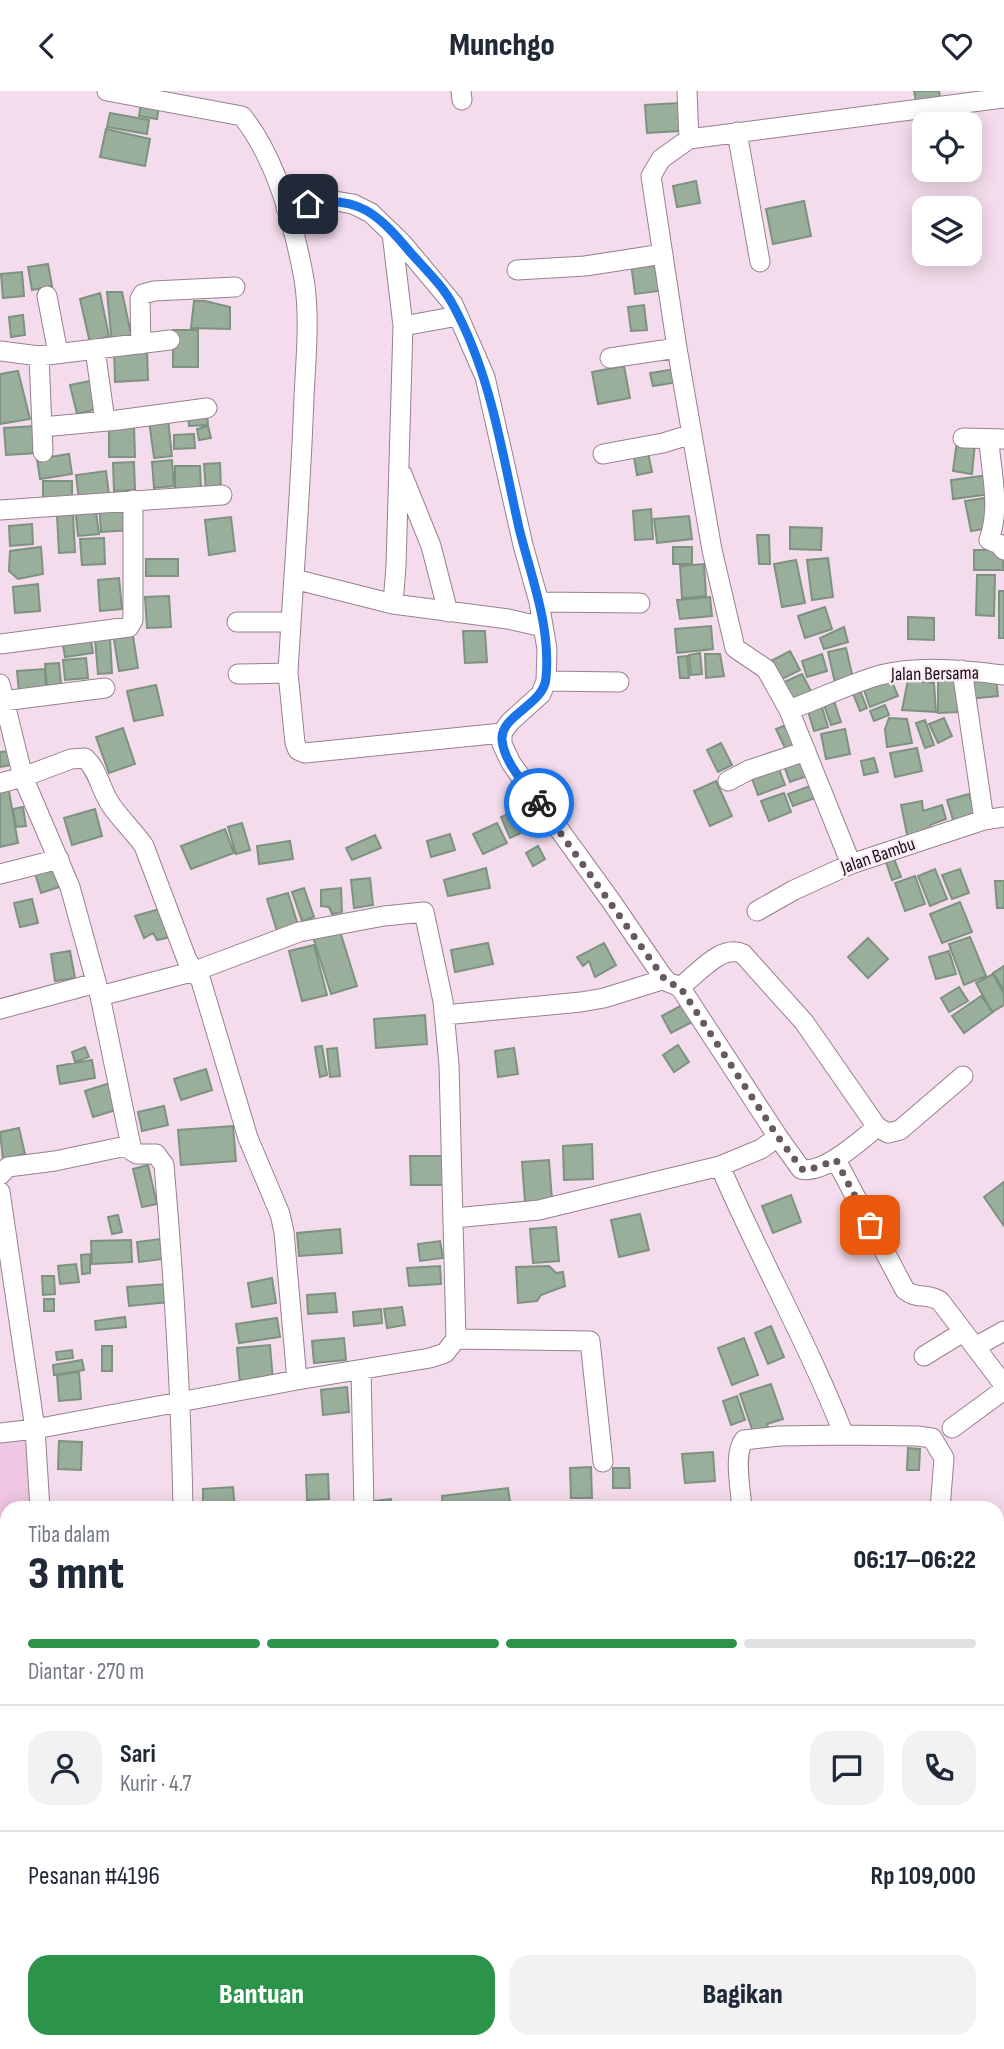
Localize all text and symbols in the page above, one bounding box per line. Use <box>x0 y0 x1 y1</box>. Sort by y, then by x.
text: Munchgo <box>449 26 555 65</box>
icon: back <box>28 27 66 65</box>
icon: heart <box>938 27 976 65</box>
map controls <box>912 112 982 266</box>
button: locate <box>912 112 982 182</box>
pin <box>278 174 338 234</box>
icon: home <box>289 185 327 223</box>
button: layers <box>912 196 982 266</box>
street label: Jalan Bersama <box>890 662 979 686</box>
courier <box>504 768 574 838</box>
icon: bike <box>520 784 558 822</box>
street label: Jalan Bambu <box>837 833 918 880</box>
pin <box>840 1195 900 1255</box>
icon: bag <box>851 1206 889 1244</box>
text: Tiba dalam <box>28 1521 110 1549</box>
text: 06:17–06:22 <box>853 1545 976 1576</box>
text: 3 mnt <box>28 1547 124 1602</box>
text: Diantar · 270 m <box>28 1658 144 1686</box>
button: person <box>28 1731 102 1805</box>
button: chat <box>810 1731 884 1805</box>
button: phone <box>902 1731 976 1805</box>
text: Sari <box>120 1739 156 1770</box>
text: Kurir · 4.7 <box>120 1770 192 1798</box>
text: Pesanan #4196 <box>28 1861 160 1892</box>
text: Rp 109,000 <box>870 1861 976 1892</box>
button: Bantuan <box>28 1955 495 2035</box>
button: Bagikan <box>509 1955 976 2035</box>

